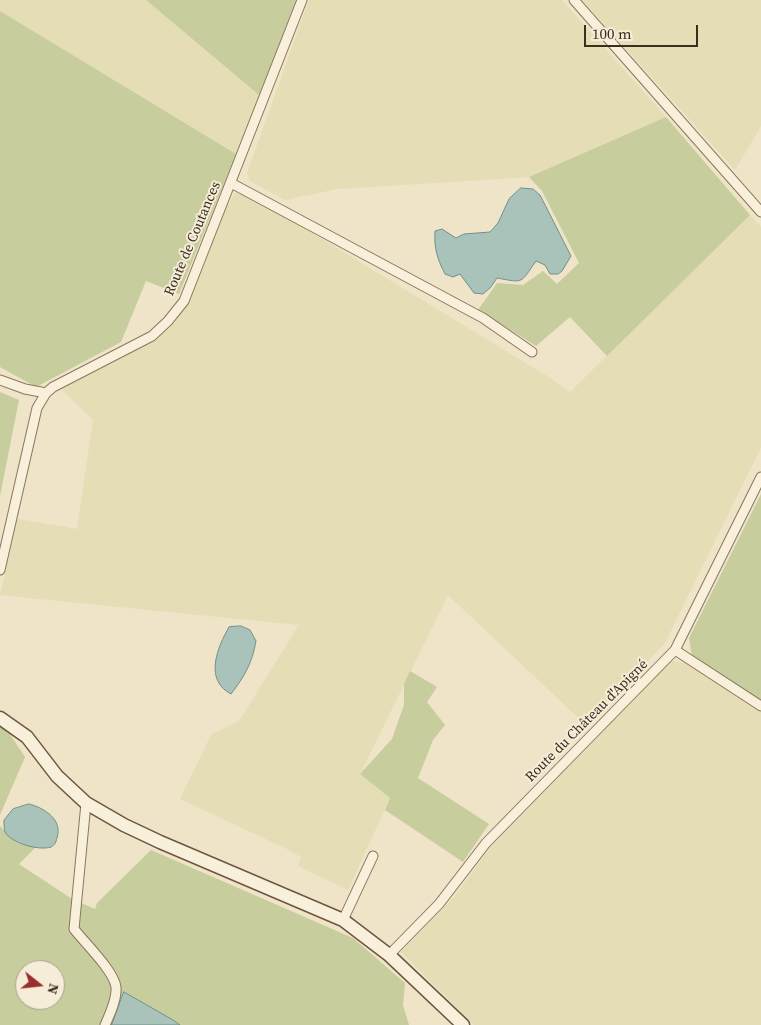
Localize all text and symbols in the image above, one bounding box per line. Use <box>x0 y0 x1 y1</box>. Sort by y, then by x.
scale bar <box>586 15 700 47</box>
text: 100 m <box>592 23 632 44</box>
street label: Route de Coutances <box>161 179 225 299</box>
street label: Route du Château d'Apigné <box>522 656 652 786</box>
north arrow <box>15 960 65 1010</box>
text: N <box>42 981 64 997</box>

